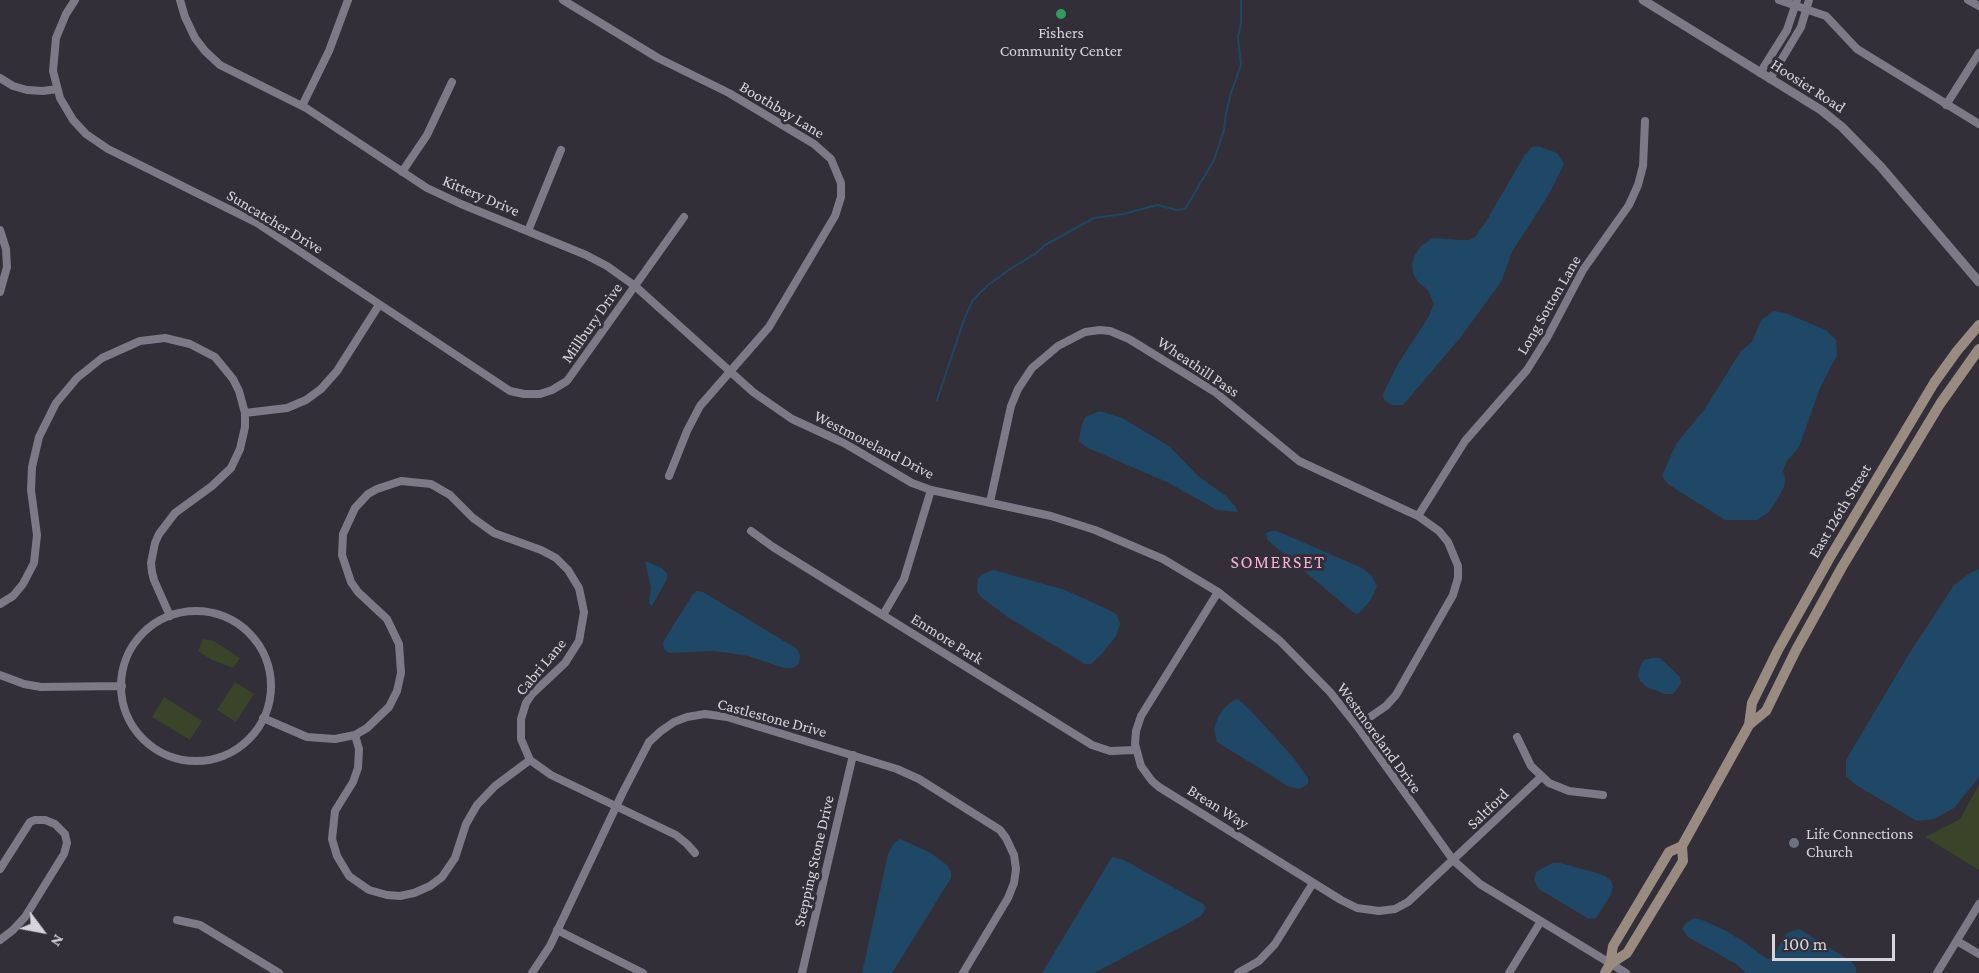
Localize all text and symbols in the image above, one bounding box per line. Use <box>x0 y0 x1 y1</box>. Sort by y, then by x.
marker: Fishers Community Center <box>1054 7 1068 21</box>
place label: Fishers Community Center <box>1000 23 1122 61</box>
street label: Hoosier Road <box>1767 55 1849 117</box>
street label: Boothbay Lane <box>736 77 828 143</box>
street label: Kittery Drive <box>440 171 522 221</box>
street label: Suncatcher Drive <box>223 186 327 258</box>
street label: Long Sotton Lane <box>1513 252 1585 358</box>
street label: Millbury Drive <box>557 279 627 367</box>
street label: Wheathill Pass <box>1153 332 1243 402</box>
street label: Westmoreland Drive <box>811 406 937 484</box>
street label: East 126th Street <box>1804 461 1876 561</box>
district label: SOMERSET <box>1231 551 1325 573</box>
street label: Enmore Park <box>907 609 987 669</box>
street label: Cabri Lane <box>512 634 570 700</box>
street label: Westmoreland Drive <box>1332 679 1426 797</box>
street label: Castlestone Drive <box>715 694 829 742</box>
street label: Brean Way <box>1184 781 1252 833</box>
street label: Saltford <box>1463 784 1513 834</box>
street label: Stepping Stone Drive <box>790 794 838 928</box>
place label: Life Connections Church <box>1806 824 1913 862</box>
marker: Life Connections Church <box>1787 836 1801 850</box>
north arrow <box>12 901 72 961</box>
scale bar <box>1775 922 1898 960</box>
text: N <box>48 932 68 950</box>
text: 100 m <box>1783 934 1827 954</box>

